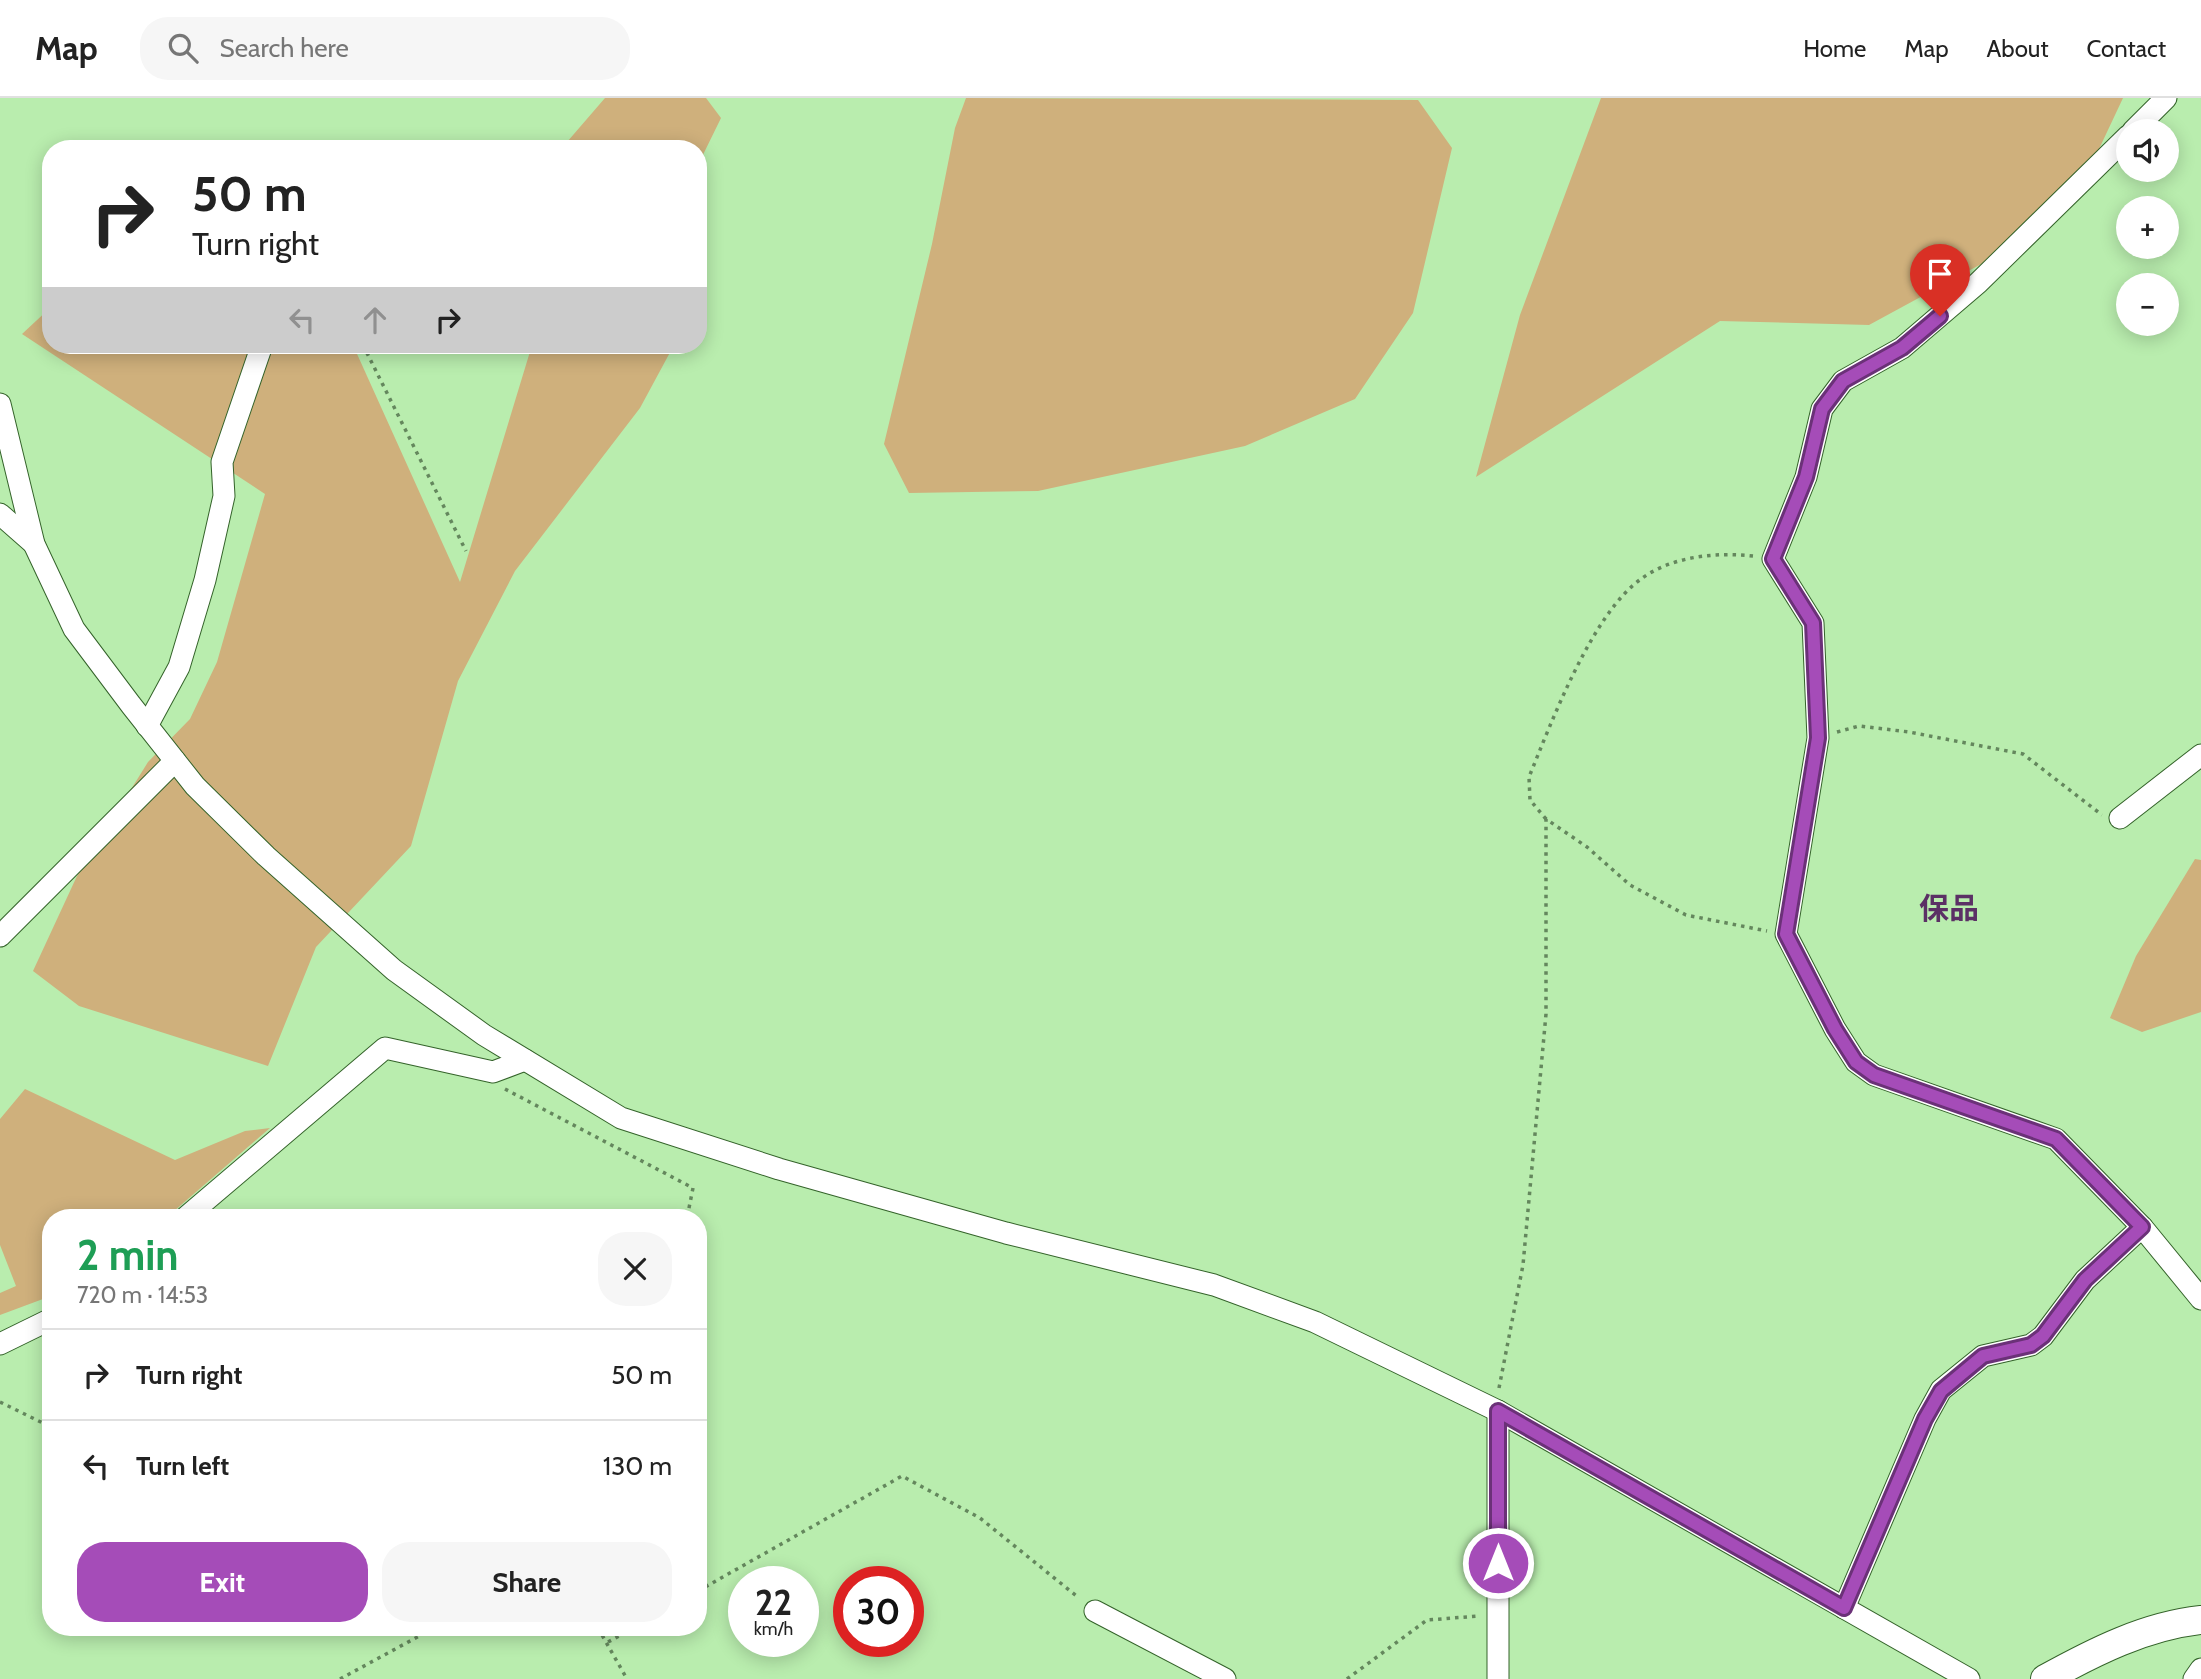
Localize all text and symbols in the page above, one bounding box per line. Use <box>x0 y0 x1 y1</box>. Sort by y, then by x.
search box <box>140 17 630 80</box>
text: Map <box>35 28 98 68</box>
icon: search <box>164 29 202 67</box>
text: Search here <box>220 32 349 64</box>
text: Home <box>1803 34 1866 63</box>
text: Map <box>1904 34 1949 63</box>
text: About <box>1987 34 2049 63</box>
text: Contact <box>2087 34 2166 63</box>
map controls <box>2116 119 2179 336</box>
button: sound <box>2116 119 2179 182</box>
text: 50 m <box>192 164 307 223</box>
icon: right <box>77 168 168 259</box>
button: + <box>2116 196 2179 259</box>
text: Turn right <box>192 224 319 263</box>
pin <box>1910 244 1970 316</box>
icon: arrive <box>1921 255 1959 293</box>
button: − <box>2116 273 2179 336</box>
icon: left <box>283 301 321 339</box>
icon: ahead <box>356 301 394 339</box>
icon: right <box>429 301 467 339</box>
district label: 保品 <box>1919 890 1979 927</box>
text: 2 min <box>77 1229 178 1281</box>
button: close <box>598 1232 672 1306</box>
text: 720 m · 14:53 <box>77 1281 208 1309</box>
icon: right <box>77 1356 115 1394</box>
text: Turn right <box>136 1359 242 1391</box>
text: 50 m <box>611 1359 672 1391</box>
icon: left <box>77 1447 115 1485</box>
text: Turn left <box>136 1450 229 1482</box>
text: 130 m <box>603 1450 672 1482</box>
position arrow <box>1461 1526 1535 1600</box>
button: Exit <box>77 1542 368 1622</box>
button: Share <box>382 1542 672 1622</box>
speed limit sign: 30 <box>833 1566 924 1657</box>
text: 22 <box>755 1581 792 1624</box>
text: km/h <box>754 1618 793 1640</box>

